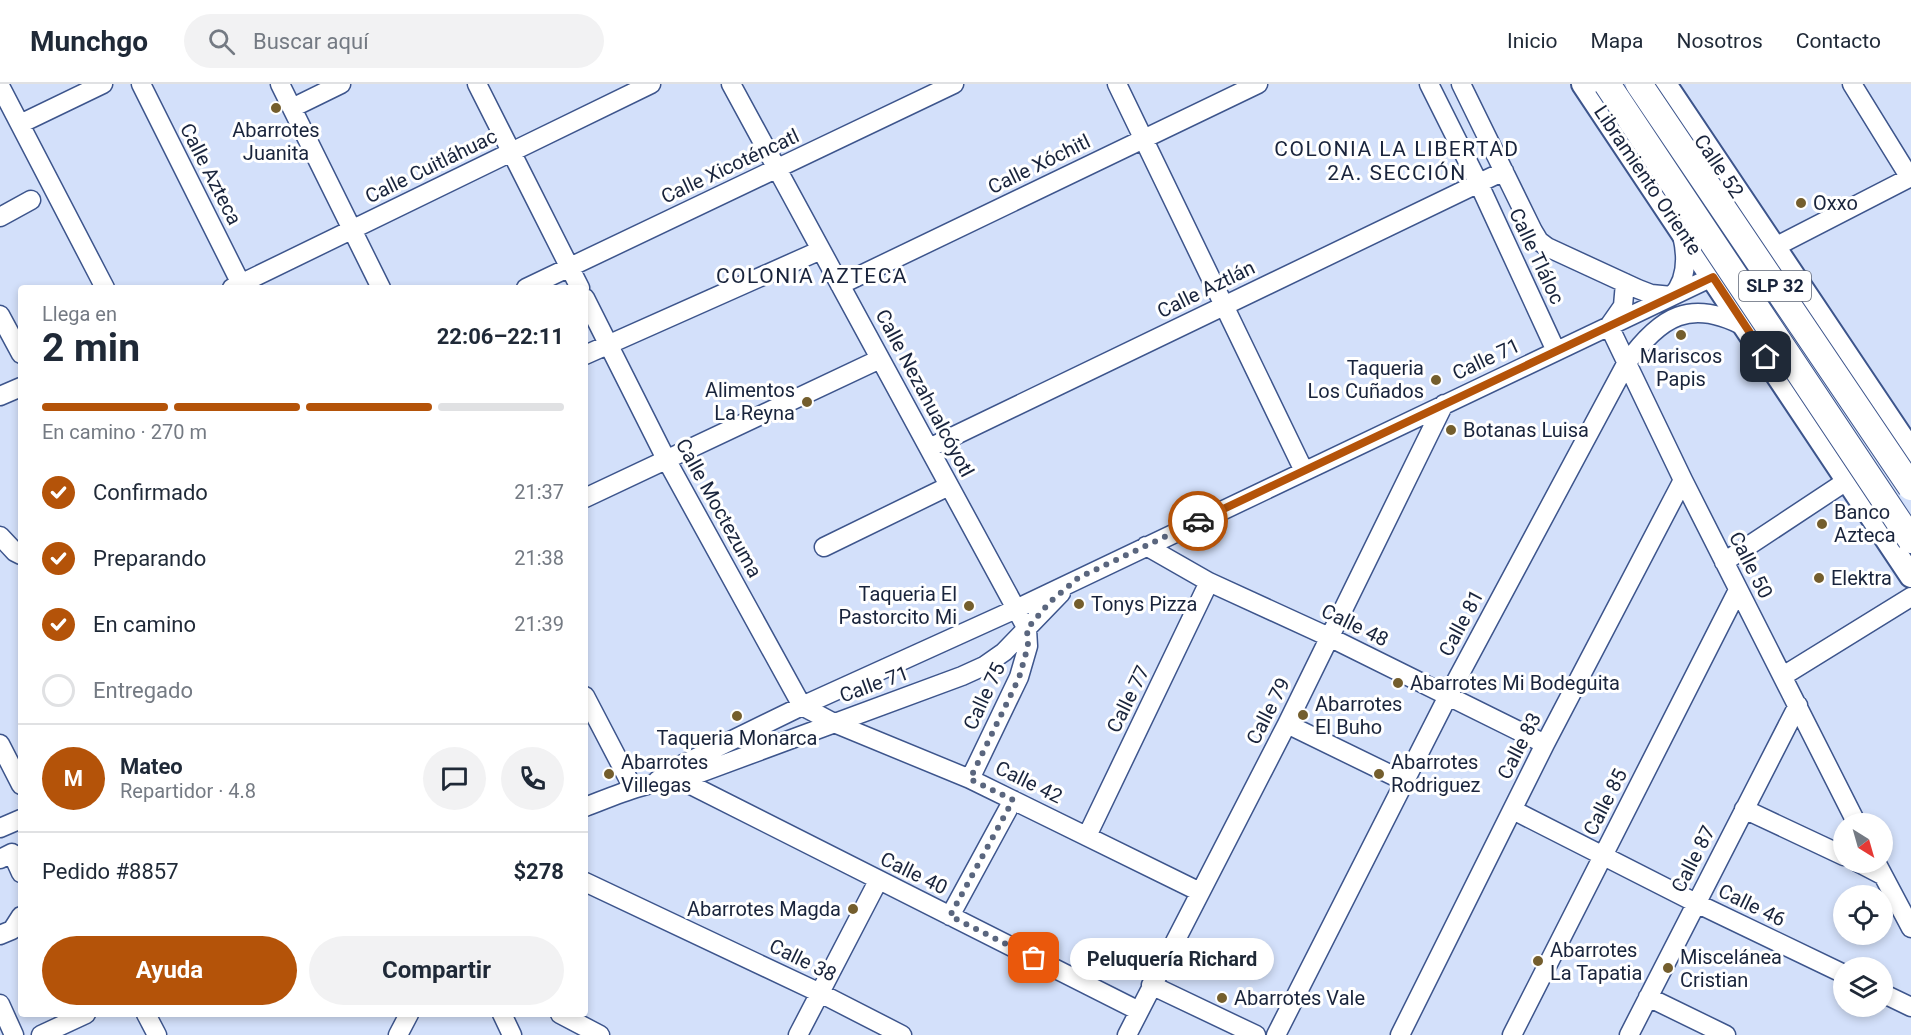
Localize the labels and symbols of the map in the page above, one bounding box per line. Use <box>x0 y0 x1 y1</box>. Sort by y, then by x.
marker: Abarrotes Juanita <box>269 101 283 115</box>
street label: Libramiento Oriente <box>1589 101 1707 259</box>
place label: Abarrotes Juanita <box>232 118 320 165</box>
street label: Calle Azteca <box>175 119 247 229</box>
street label: Calle Cuitláhuac <box>361 124 501 208</box>
street label: Calle Xicoténcatl <box>657 124 803 208</box>
street label: Calle Xóchitl <box>984 129 1094 199</box>
street label: Calle 52 <box>1689 130 1749 202</box>
district label: COLONIA LA LIBERTAD 2A. SECCIÓN <box>1274 137 1520 185</box>
place label: Oxxo <box>1813 191 1858 215</box>
marker: Oxxo <box>1794 196 1808 210</box>
street label: Calle Tláloc <box>1504 204 1570 308</box>
street label: Calle Aztlán <box>1153 255 1259 323</box>
district label: COLONIA AZTECA <box>716 264 908 288</box>
road number: SLP 32 <box>1739 271 1811 301</box>
street label: Calle Nezahualcóyotl <box>871 305 979 481</box>
marker: Mariscos Papis <box>1674 328 1688 342</box>
pin <box>1740 331 1791 382</box>
street label: Calle 71 <box>1448 333 1524 385</box>
place label: Mariscos Papis <box>1640 344 1722 391</box>
place label: Taqueria Los Cuñados <box>1308 356 1424 403</box>
marker: Taqueria Los Cuñados <box>1429 373 1443 387</box>
place label: Alimentos La Reyna <box>705 378 795 425</box>
marker: Alimentos La Reyna <box>800 395 814 409</box>
place label: Botanas Luisa <box>1463 418 1589 442</box>
marker: Botanas Luisa <box>1444 423 1458 437</box>
street label: Calle Moctezuma <box>671 434 767 582</box>
courier <box>1168 491 1228 551</box>
place label: Banco Azteca <box>1834 500 1896 547</box>
marker: Banco Azteca <box>1815 517 1829 531</box>
street label: Calle 50 <box>1724 528 1778 602</box>
place label: Elektra <box>1831 566 1892 590</box>
marker: Elektra <box>1812 571 1826 585</box>
place label: Taqueria El Pastorcito Mi <box>839 582 957 629</box>
street label: Calle 81 <box>1434 586 1488 660</box>
place label: Tonys Pizza <box>1091 592 1197 616</box>
marker: Tonys Pizza <box>1072 597 1086 611</box>
marker: Taqueria El Pastorcito Mi <box>962 599 976 613</box>
street label: Calle 48 <box>1318 599 1392 651</box>
street label: Calle 75 <box>958 658 1010 734</box>
street label: Calle 71 <box>836 660 912 708</box>
street label: Calle 77 <box>1102 662 1154 736</box>
place label: Abarrotes Mi Bodeguita <box>1410 671 1620 695</box>
street label: Calle 79 <box>1241 674 1295 748</box>
marker: Abarrotes Mi Bodeguita <box>1391 676 1405 690</box>
place label: Abarrotes El Buho <box>1315 692 1402 739</box>
marker: Abarrotes El Buho <box>1296 708 1310 722</box>
marker: Taqueria Monarca <box>730 709 744 723</box>
street label: Calle 83 <box>1492 709 1546 783</box>
place label: Taqueria Monarca <box>657 726 817 750</box>
place label: Abarrotes Villegas <box>621 750 708 797</box>
place label: Abarrotes Rodriguez <box>1391 750 1481 797</box>
street label: Calle 42 <box>992 756 1066 808</box>
street label: Calle 85 <box>1578 765 1632 839</box>
marker: Abarrotes Villegas <box>602 767 616 781</box>
marker: Abarrotes Rodriguez <box>1372 767 1386 781</box>
north arrow <box>1833 813 1893 873</box>
street label: Calle 87 <box>1666 822 1720 896</box>
street label: Calle 40 <box>877 847 951 899</box>
street label: Calle 46 <box>1715 879 1789 931</box>
place label: Abarrotes Magda <box>687 897 841 921</box>
marker: Abarrotes Magda <box>846 902 860 916</box>
pin <box>1008 932 1059 983</box>
street label: Calle 38 <box>766 934 840 986</box>
callout: Peluquería Richard <box>1070 937 1274 979</box>
place label: Abarrotes La Tapatia <box>1550 938 1642 985</box>
place label: Miscelánea Cristian <box>1680 945 1782 992</box>
marker: Abarrotes La Tapatia <box>1531 954 1545 968</box>
marker: Miscelánea Cristian <box>1661 961 1675 975</box>
place label: Abarrotes Vale <box>1234 986 1365 1010</box>
marker: Abarrotes Vale <box>1215 991 1229 1005</box>

